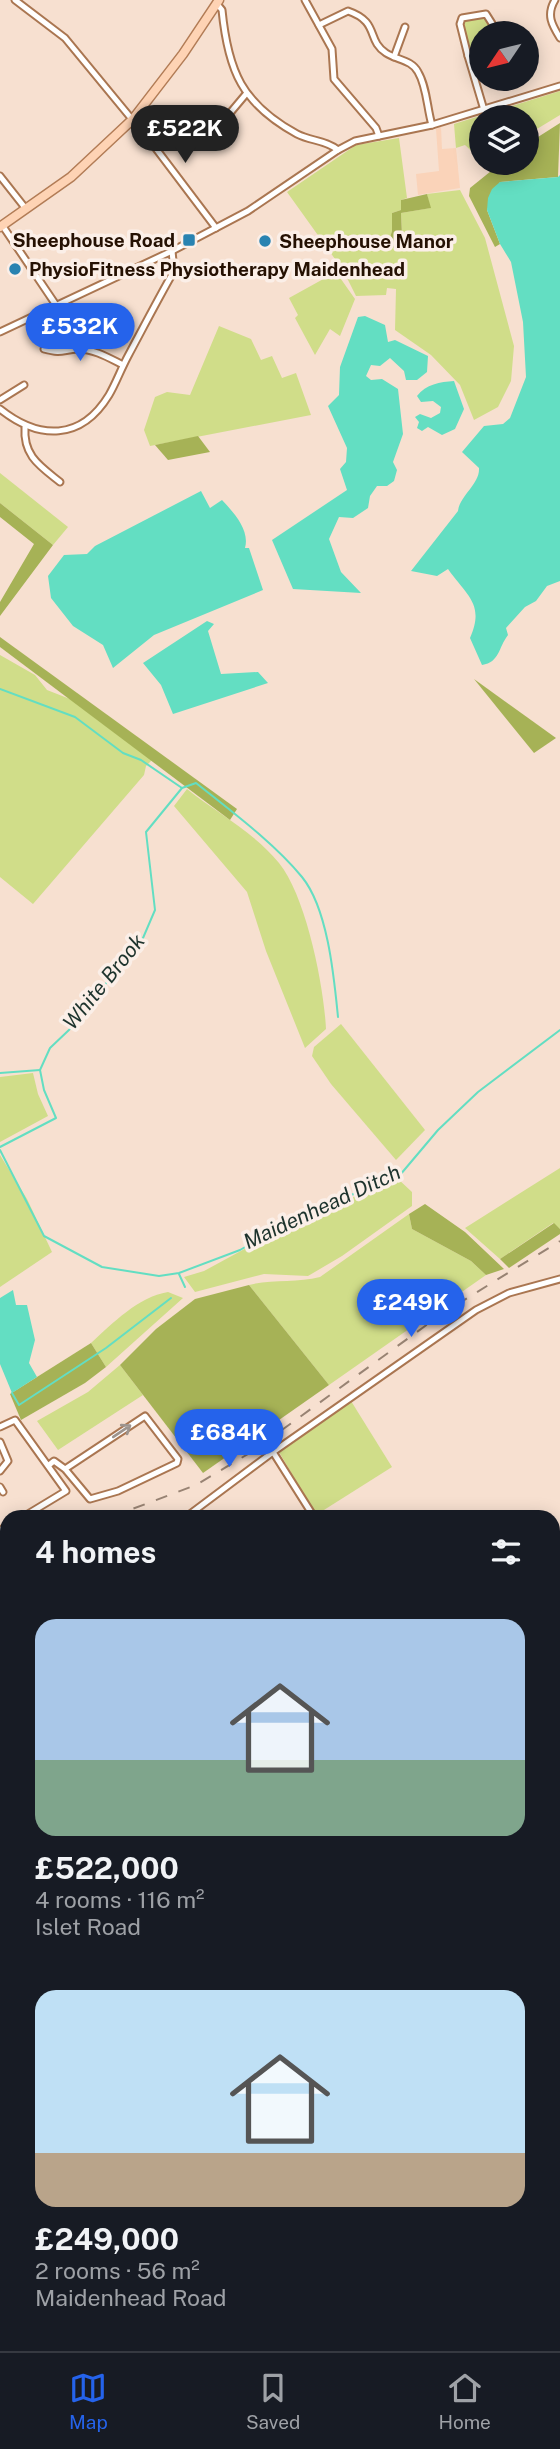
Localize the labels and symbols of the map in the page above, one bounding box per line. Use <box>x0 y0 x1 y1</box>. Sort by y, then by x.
north arrow <box>469 21 539 91</box>
pin: £522K <box>136 106 234 165</box>
place label: Sheephouse Road <box>12 229 175 251</box>
place label: Sheephouse Manor <box>279 230 454 252</box>
marker: Sheephouse Road <box>181 232 197 248</box>
marker: Sheephouse Manor <box>257 233 273 249</box>
place label: PhysioFitness Physiotherapy Maidenhead <box>29 258 405 280</box>
marker: PhysioFitness Physiotherapy Maidenhead <box>7 261 23 277</box>
pin: £532K <box>31 304 129 363</box>
water label: White Brook <box>58 928 150 1034</box>
water label: Maidenhead Ditch <box>239 1159 404 1254</box>
pin: £249K <box>362 1280 460 1339</box>
pin: £684K <box>180 1410 278 1469</box>
one-way arrow <box>112 1424 131 1438</box>

